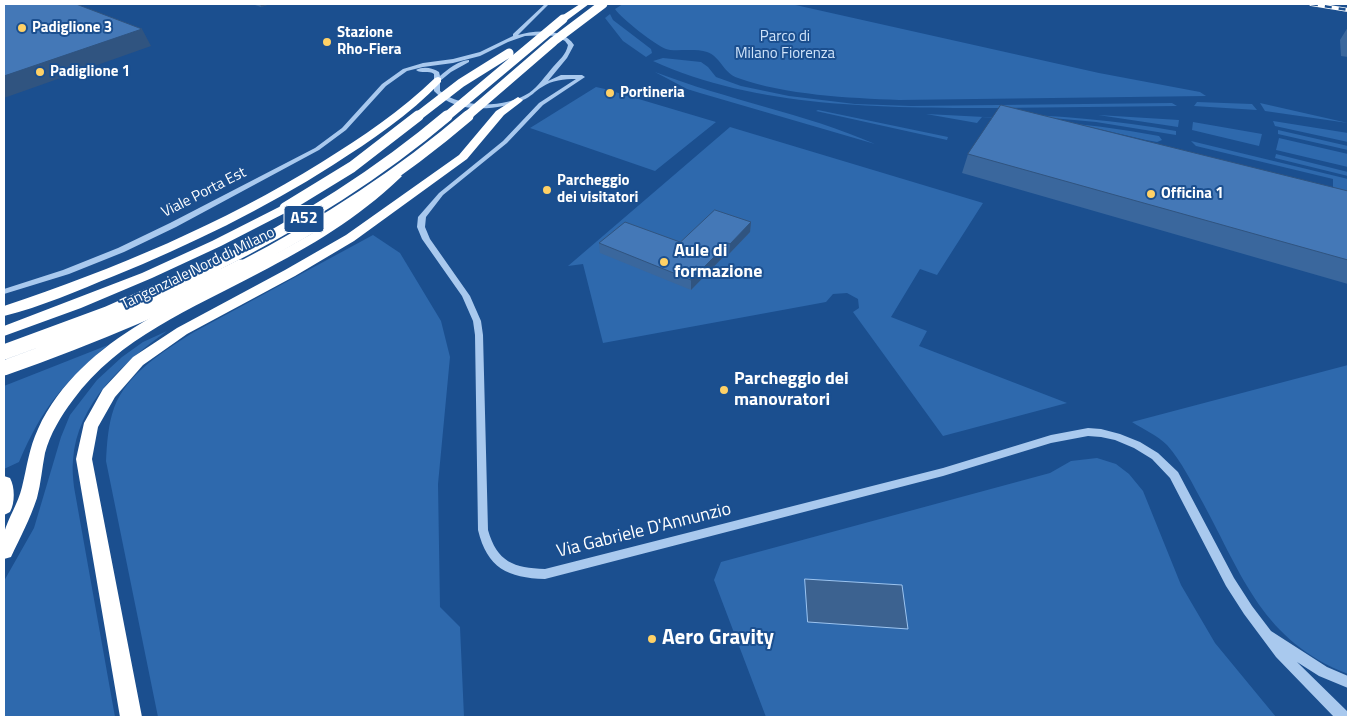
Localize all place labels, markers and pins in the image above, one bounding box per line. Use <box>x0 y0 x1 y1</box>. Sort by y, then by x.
place label: Padiglione 3 <box>32 19 112 37</box>
marker: Padiglione 3 <box>16 22 28 34</box>
place label: Stazione Rho-Fiera <box>337 24 401 59</box>
marker: Stazione Rho-Fiera <box>321 36 333 48</box>
place label: Padiglione 1 <box>50 63 130 81</box>
marker: Padiglione 1 <box>34 66 46 78</box>
place label: Portineria <box>620 84 685 102</box>
marker: Portineria <box>604 87 616 99</box>
place label: Parcheggio dei visitatori <box>557 172 638 207</box>
marker: Parcheggio dei visitatori <box>541 184 553 196</box>
place label: Officina 1 <box>1161 185 1224 203</box>
marker: Officina 1 <box>1145 188 1157 200</box>
place label: Aule di formazione <box>674 241 762 284</box>
marker: Aule di formazione <box>658 256 670 268</box>
place label: Parcheggio dei manovratori <box>734 369 849 412</box>
marker: Parcheggio dei manovratori <box>718 384 730 396</box>
place label: Aero Gravity <box>662 626 774 652</box>
marker: Aero Gravity <box>646 633 658 645</box>

